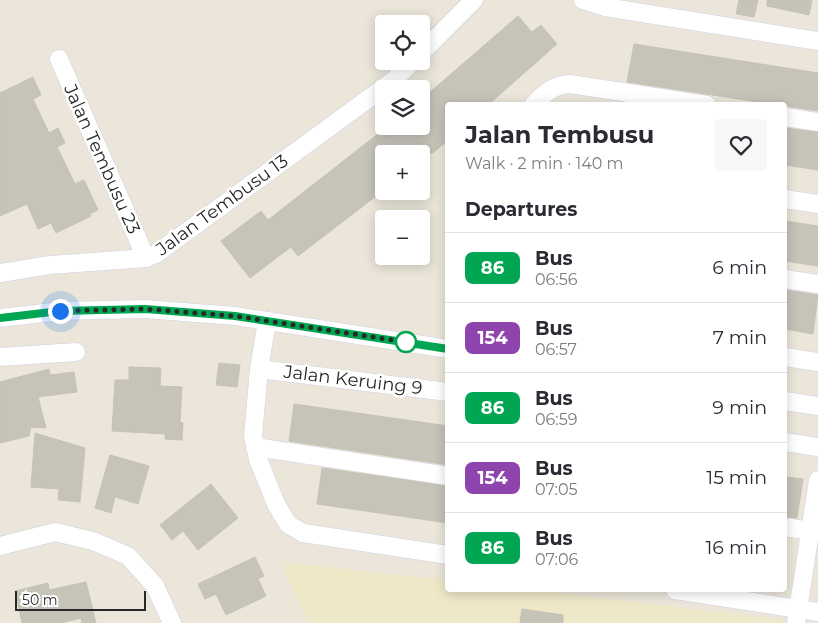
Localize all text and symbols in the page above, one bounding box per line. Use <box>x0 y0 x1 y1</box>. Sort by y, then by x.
map controls <box>375 15 430 265</box>
button: locate <box>375 15 430 70</box>
street label: Jalan Tembusu 23 <box>59 80 145 237</box>
button: layers <box>375 80 430 135</box>
button: heart <box>715 119 767 171</box>
text: Jalan Tembusu <box>465 120 654 149</box>
button: + <box>375 145 430 200</box>
street label: Jalan Tembusu 13 <box>151 150 292 261</box>
text: Walk · 2 min · 140 m <box>465 154 624 173</box>
text: Departures <box>465 198 577 221</box>
button: − <box>375 210 430 265</box>
text: Bus <box>535 247 573 270</box>
text: 6 min <box>712 256 767 279</box>
text: 86 <box>481 257 504 279</box>
text: 06:56 <box>535 270 578 289</box>
your location <box>48 299 73 324</box>
text: Bus <box>535 317 573 340</box>
text: 7 min <box>713 326 767 349</box>
text: 154 <box>477 327 508 349</box>
unlabelled marker <box>395 331 417 353</box>
text: 06:57 <box>535 340 577 359</box>
street label: Jalan Keruing 9 <box>281 360 424 399</box>
text: Bus <box>535 387 573 410</box>
text: 9 min <box>712 396 767 419</box>
text: 86 <box>481 397 504 419</box>
text: 06:59 <box>535 410 578 429</box>
text: Bus <box>535 457 573 480</box>
text: 15 min <box>706 466 767 489</box>
text: 154 <box>477 467 508 489</box>
text: 07:05 <box>535 480 578 499</box>
text: Bus <box>535 527 573 550</box>
text: 16 min <box>705 536 767 559</box>
text: 86 <box>481 537 504 559</box>
text: 07:06 <box>535 550 578 569</box>
scale bar <box>15 588 146 611</box>
text: 50 m <box>22 591 58 609</box>

